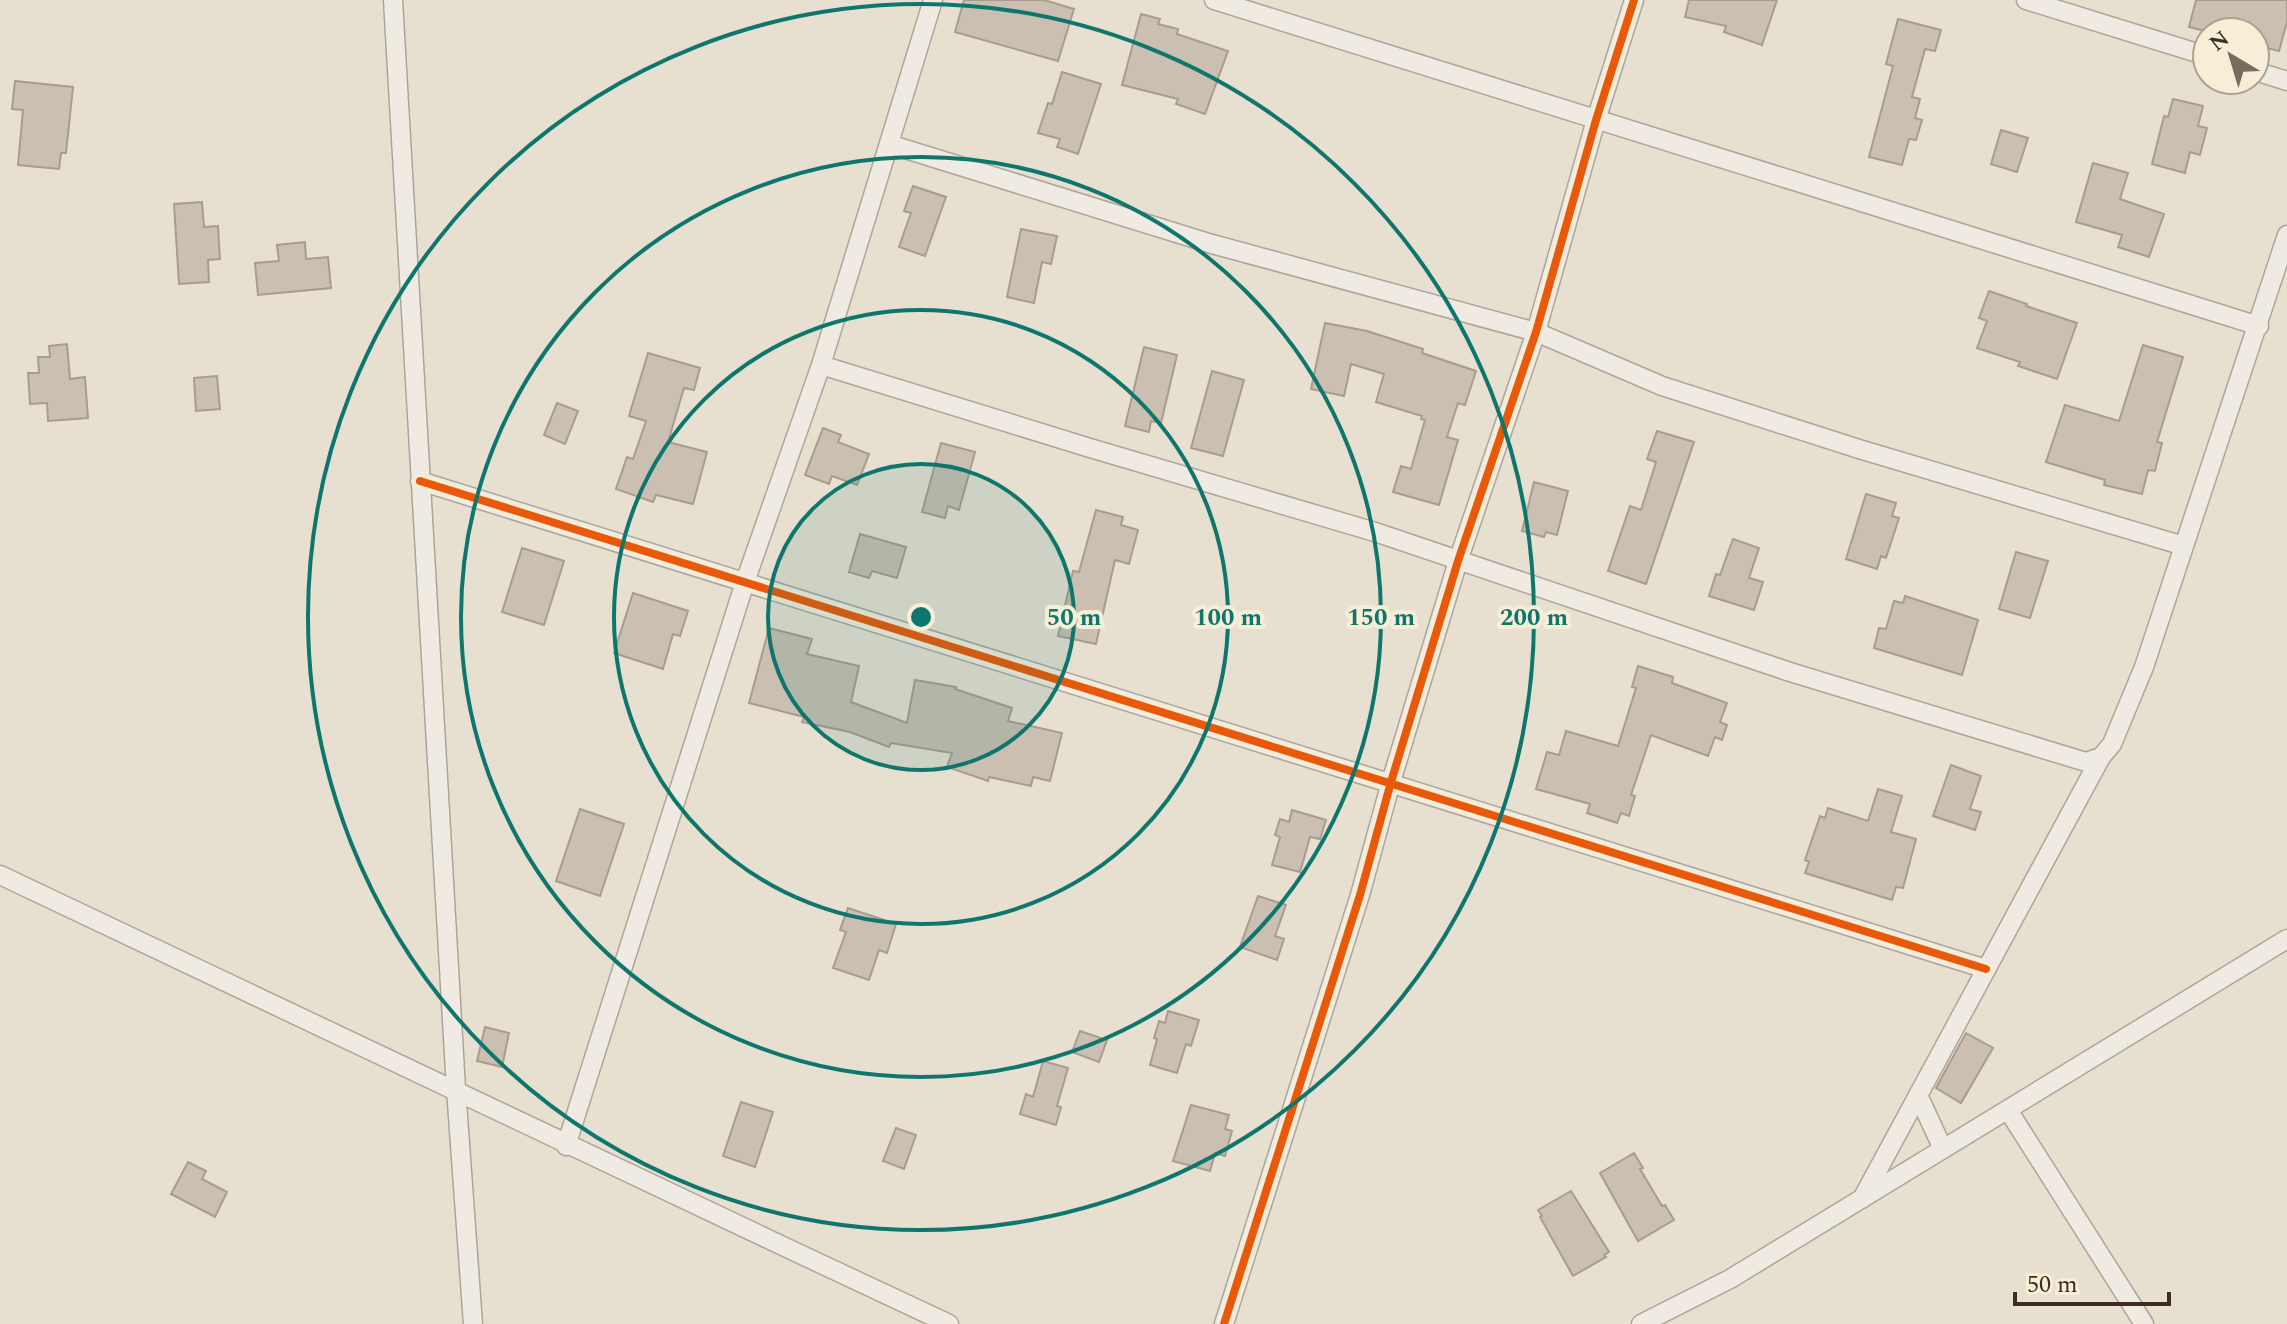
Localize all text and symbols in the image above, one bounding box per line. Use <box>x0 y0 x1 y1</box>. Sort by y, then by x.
north arrow <box>2191 16 2271 96</box>
text: N <box>2202 23 2237 60</box>
text: 50 m <box>1047 600 1102 636</box>
text: 100 m <box>1194 600 1262 636</box>
text: 150 m <box>1347 600 1415 636</box>
text: 200 m <box>1500 600 1568 636</box>
centre of rings <box>907 603 935 631</box>
scale bar <box>2015 1256 2169 1306</box>
text: 50 m <box>2027 1267 2078 1303</box>

